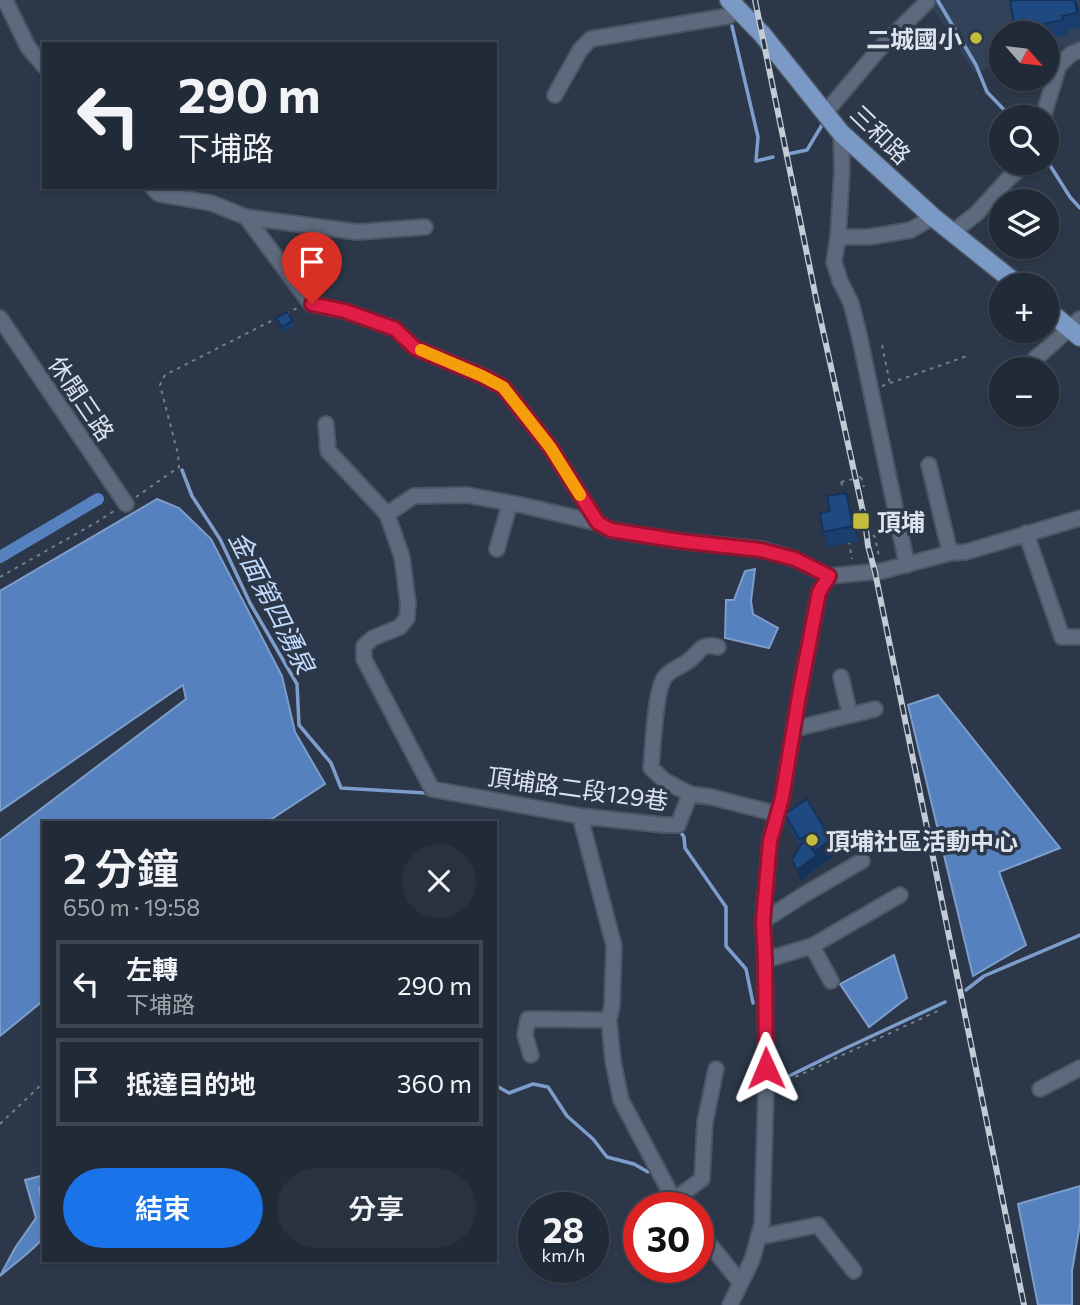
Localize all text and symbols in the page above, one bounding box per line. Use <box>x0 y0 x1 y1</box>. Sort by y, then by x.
north arrow <box>989 21 1059 91</box>
map controls <box>989 21 1059 427</box>
place label: 二城國小 <box>866 24 962 53</box>
marker: 二城國小 <box>968 30 984 46</box>
text: 290 m <box>178 63 320 123</box>
icon: left <box>63 70 154 161</box>
street label: 三和路 <box>845 99 917 169</box>
button: search <box>989 105 1059 175</box>
text: 下埔路 <box>178 127 274 167</box>
button: layers <box>989 189 1059 259</box>
pin <box>282 232 342 304</box>
icon: arrive <box>293 243 331 281</box>
button: + <box>989 273 1059 343</box>
street label: 休閒三路 <box>43 350 121 446</box>
button: − <box>989 357 1059 427</box>
place label: 頂埔 <box>877 507 925 536</box>
marker: 頂埔 <box>851 511 871 531</box>
water label: 金面第四湧泉 <box>224 525 323 679</box>
street label: 頂埔路二段129巷 <box>486 761 670 815</box>
place label: 頂埔社區活動中心 <box>826 826 1018 855</box>
marker: 頂埔社區活動中心 <box>804 832 820 848</box>
text: 2 分鐘 <box>63 841 179 893</box>
button: close <box>402 844 476 918</box>
text: 650 m · 19:58 <box>63 893 200 921</box>
text: 左轉 <box>126 953 178 984</box>
icon: left <box>67 965 105 1003</box>
text: 290 m <box>397 969 472 1000</box>
text: 下埔路 <box>126 990 195 1018</box>
position arrow <box>729 1031 803 1105</box>
icon: arrive <box>67 1063 105 1101</box>
text: 360 m <box>397 1067 472 1098</box>
text: 抵達目的地 <box>126 1068 256 1099</box>
button: 結束 <box>63 1168 263 1248</box>
button: 分享 <box>277 1168 476 1248</box>
speed limit sign: 30 <box>623 1192 714 1283</box>
text: 28 <box>543 1207 584 1250</box>
text: km/h <box>542 1244 585 1266</box>

